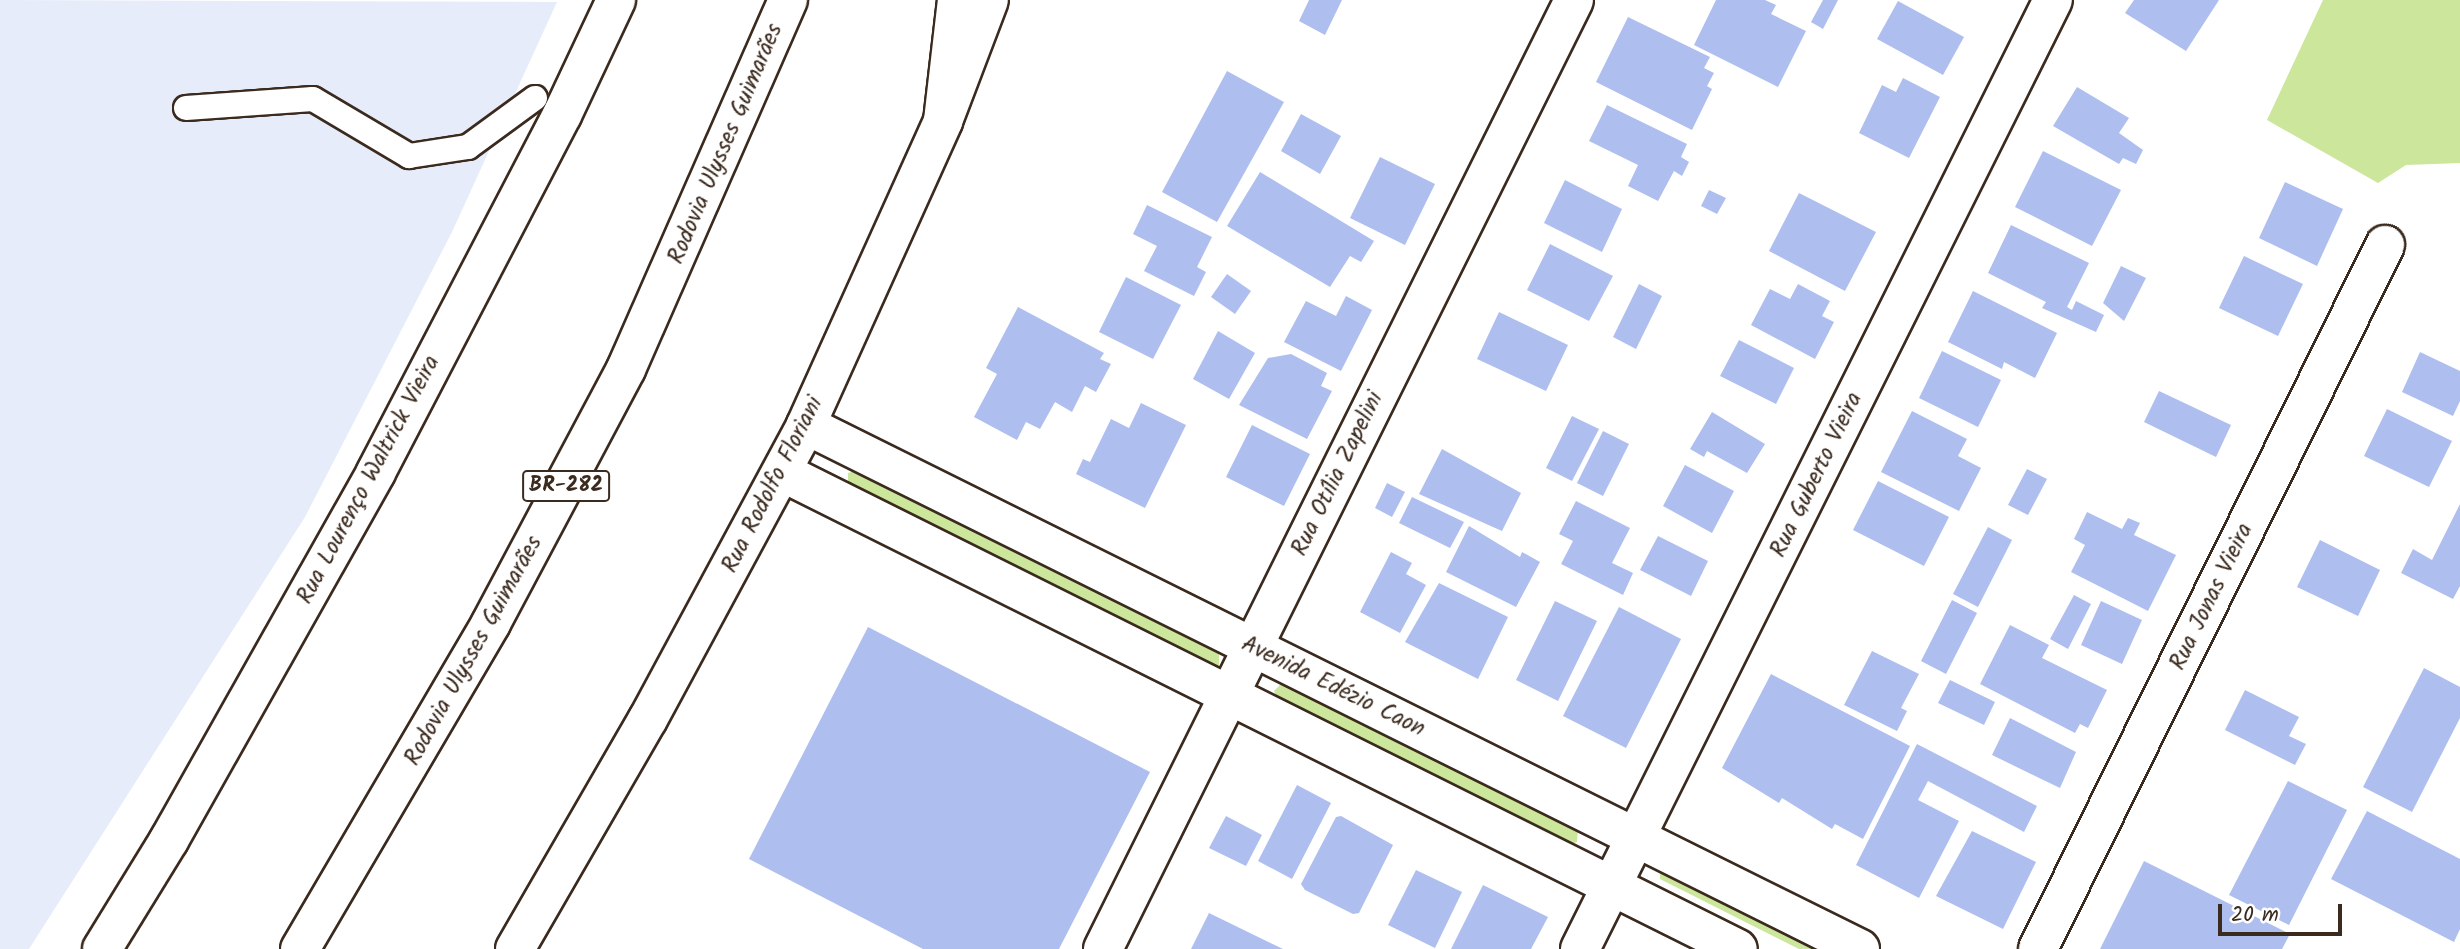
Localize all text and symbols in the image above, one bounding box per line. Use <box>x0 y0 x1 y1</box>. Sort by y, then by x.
street label: Rodovia Ulysses Guimarães <box>663 20 789 268</box>
street label: Rua Lourenço Waltrick Vieira <box>292 351 446 609</box>
street label: Rua Otília Zapelini <box>1286 387 1390 561</box>
street label: Rua Guberto Vieira <box>1765 388 1869 562</box>
street label: Rua Rodolfo Floriani <box>717 392 829 578</box>
road number: BR-282 <box>520 468 612 504</box>
street label: Rua Jonas Vieira <box>2165 519 2259 675</box>
street label: Rodovia Ulysses Guimarães <box>399 531 549 771</box>
street label: Avenida Edézio Caon <box>1237 631 1429 743</box>
scale bar <box>2222 890 2346 934</box>
text: 20 m <box>2231 899 2279 932</box>

